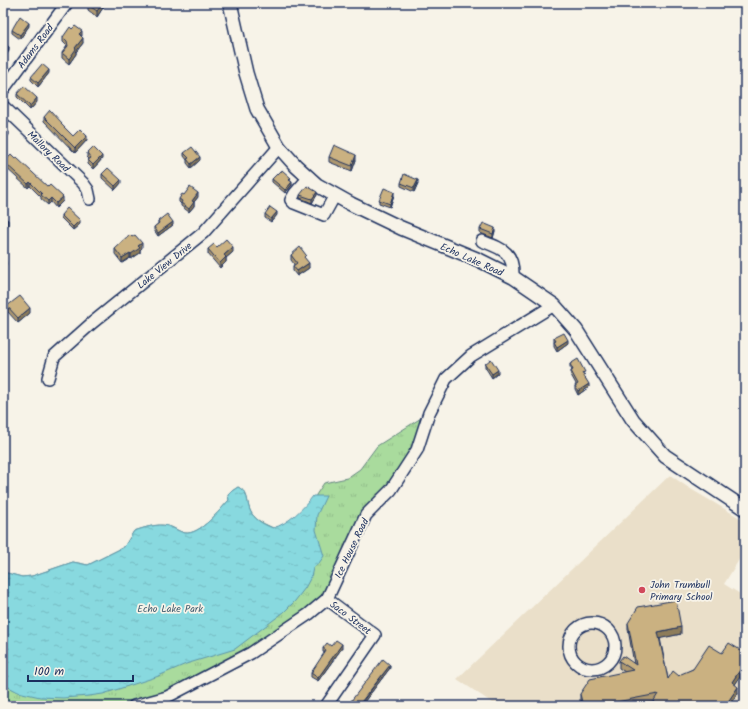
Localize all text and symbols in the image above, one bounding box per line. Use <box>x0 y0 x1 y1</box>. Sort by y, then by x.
street label: Adams Road <box>14 20 58 72</box>
street label: Mallory Road <box>23 127 74 177</box>
street label: Lake View Drive <box>133 238 196 293</box>
street label: Echo Lake Road <box>437 239 507 281</box>
street label: Ice House Road <box>330 515 374 581</box>
place label: John Trumbull Primary School <box>650 577 713 605</box>
marker: John Trumbull Primary School <box>637 585 647 595</box>
street label: Saco Street <box>326 597 375 639</box>
park label: Echo Lake Park <box>137 601 203 617</box>
scale bar <box>28 657 133 683</box>
text: 100 m <box>34 662 65 681</box>

